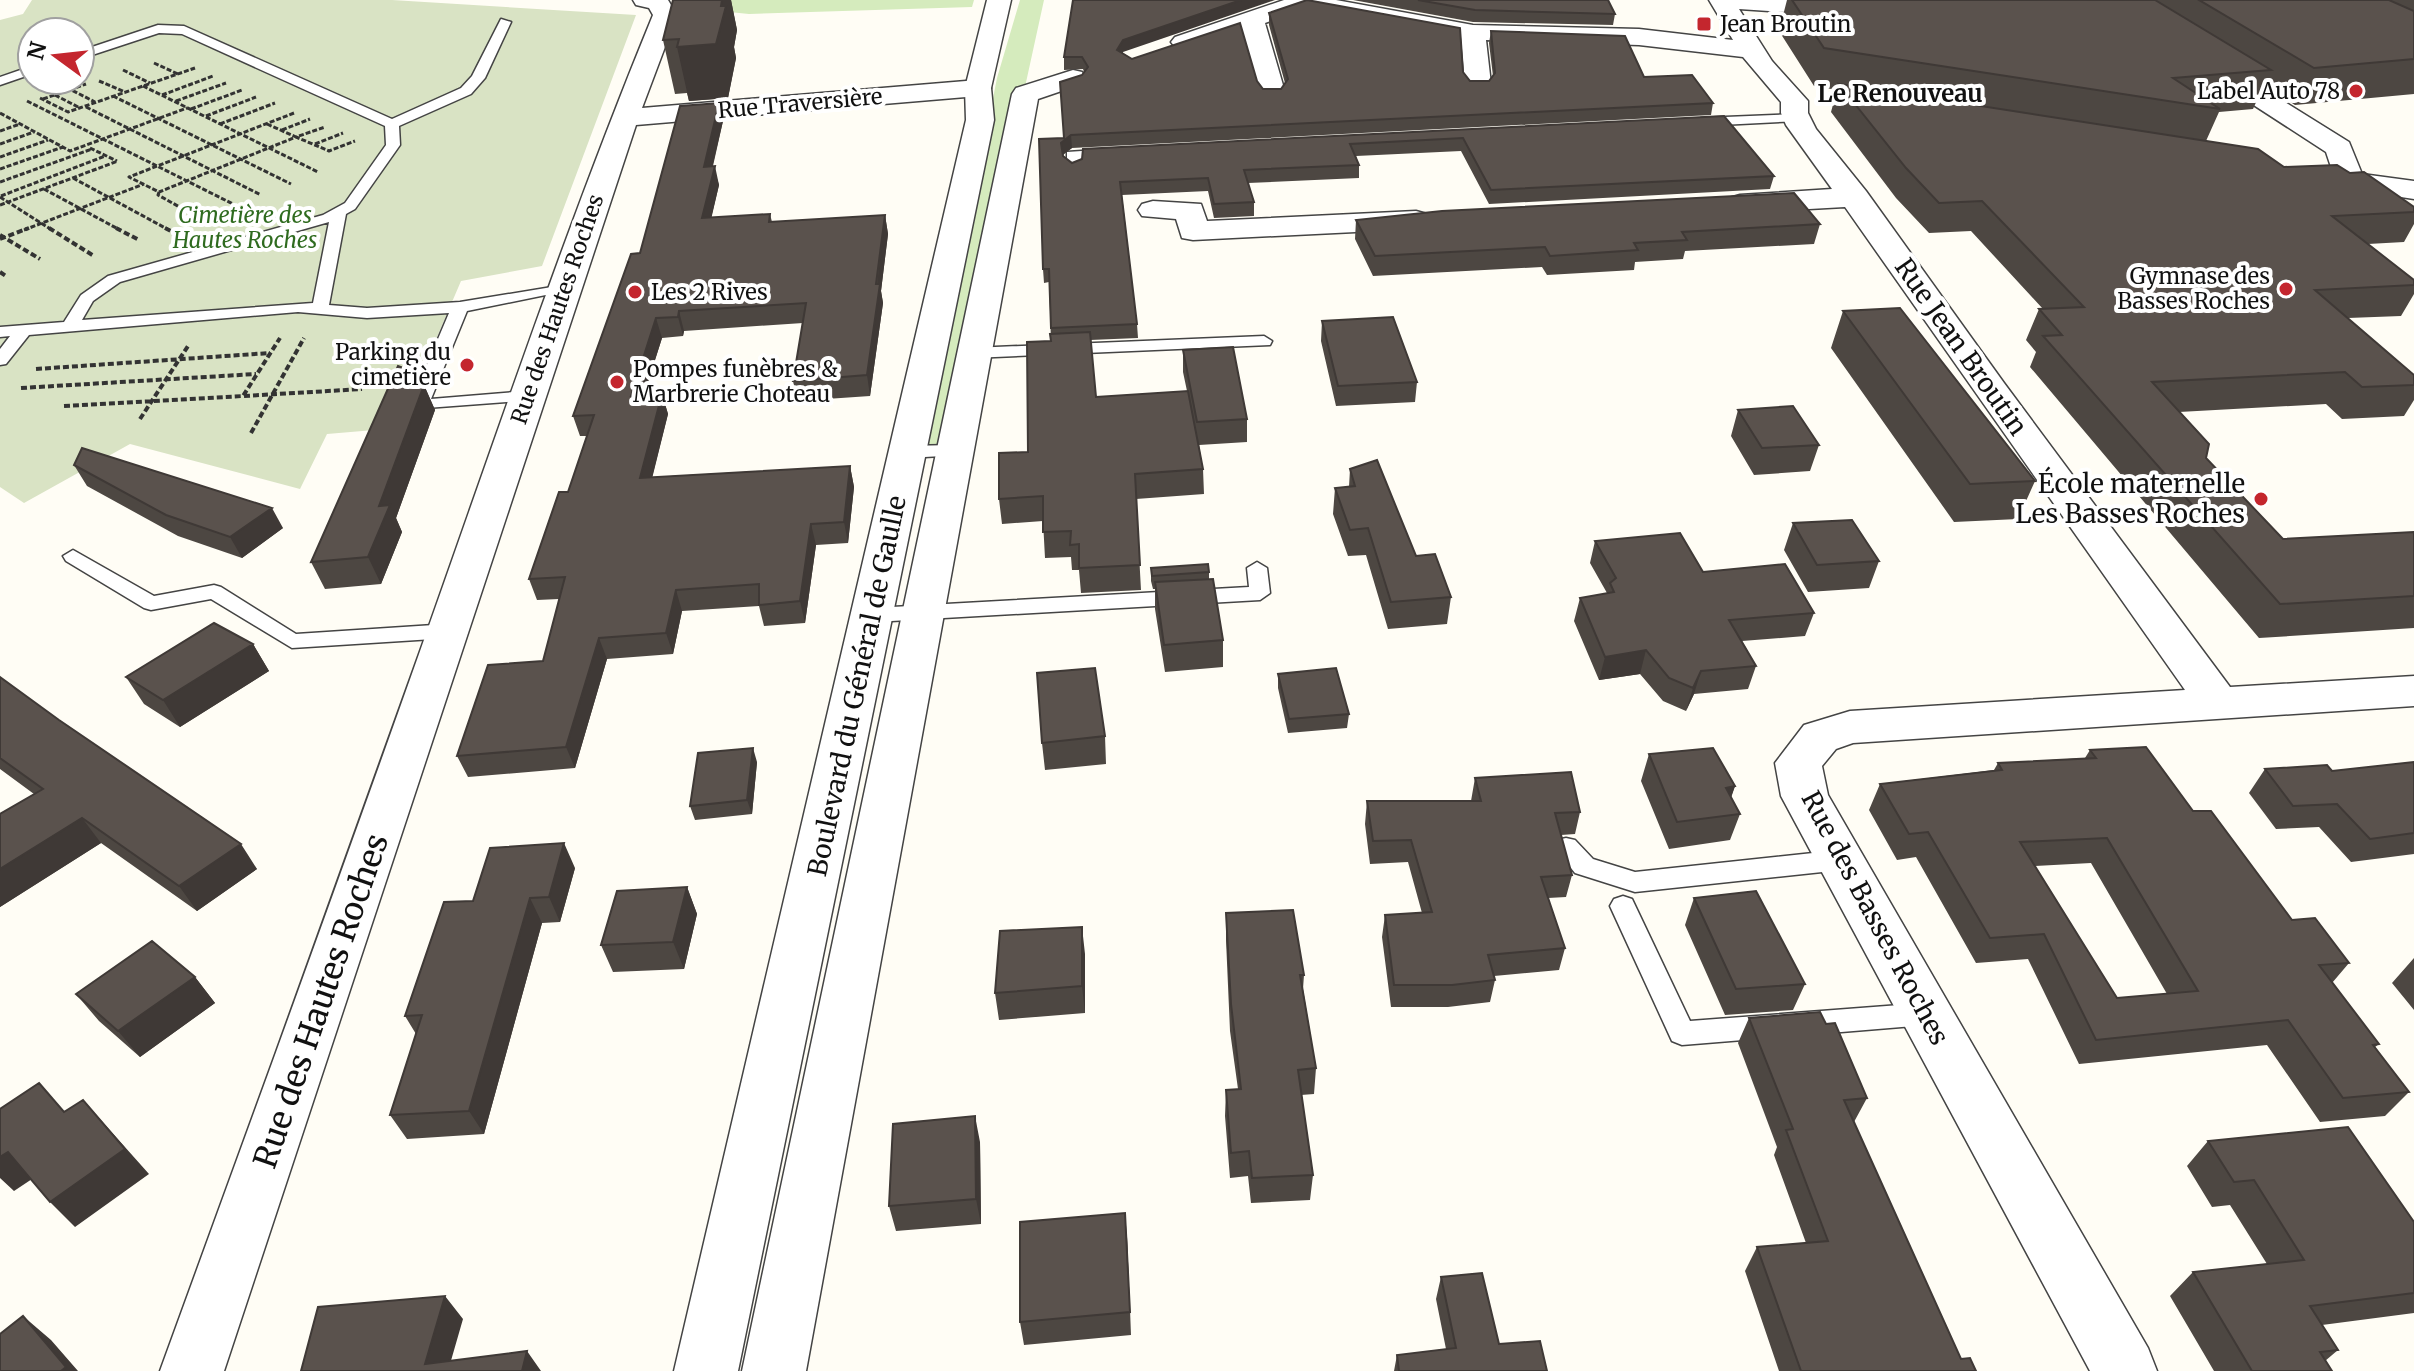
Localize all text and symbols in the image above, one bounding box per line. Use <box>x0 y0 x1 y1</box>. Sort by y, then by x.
place label: Jean Broutin <box>1719 10 1852 38</box>
marker: Jean Broutin <box>1695 15 1713 33</box>
north arrow <box>16 16 96 96</box>
text: N <box>21 38 53 63</box>
place label: Label Auto 78 <box>2197 77 2340 105</box>
district label: Le Renouveau <box>1817 78 1983 109</box>
street label: Rue Traversière <box>717 82 883 124</box>
marker: Label Auto 78 <box>2347 82 2365 100</box>
street label: Rue des Hautes Roches <box>504 190 610 428</box>
park label: Cimetière des Hautes Roches <box>172 201 317 254</box>
street label: Rue Jean Broutin <box>1888 252 2035 442</box>
place label: Gymnase des Basses Roches <box>2117 262 2270 315</box>
place label: Les 2 Rives <box>651 278 768 306</box>
marker: Gymnase des Basses Roches <box>2277 280 2295 298</box>
marker: Les 2 Rives <box>626 283 644 301</box>
place label: Parking du cimetière <box>335 338 451 391</box>
place label: Pompes funèbres & Marbrerie Choteau <box>633 355 838 408</box>
marker: Parking du cimetière <box>458 356 476 374</box>
marker: Pompes funèbres & Marbrerie Choteau <box>608 373 626 391</box>
place label: École maternelle Les Basses Roches <box>2015 466 2245 530</box>
marker: École maternelle Les Basses Roches <box>2252 490 2270 508</box>
street label: Boulevard du Général de Gaulle <box>800 493 913 879</box>
street label: Rue des Basses Roches <box>1794 785 1956 1050</box>
street label: Rue des Hautes Roches <box>245 829 397 1173</box>

